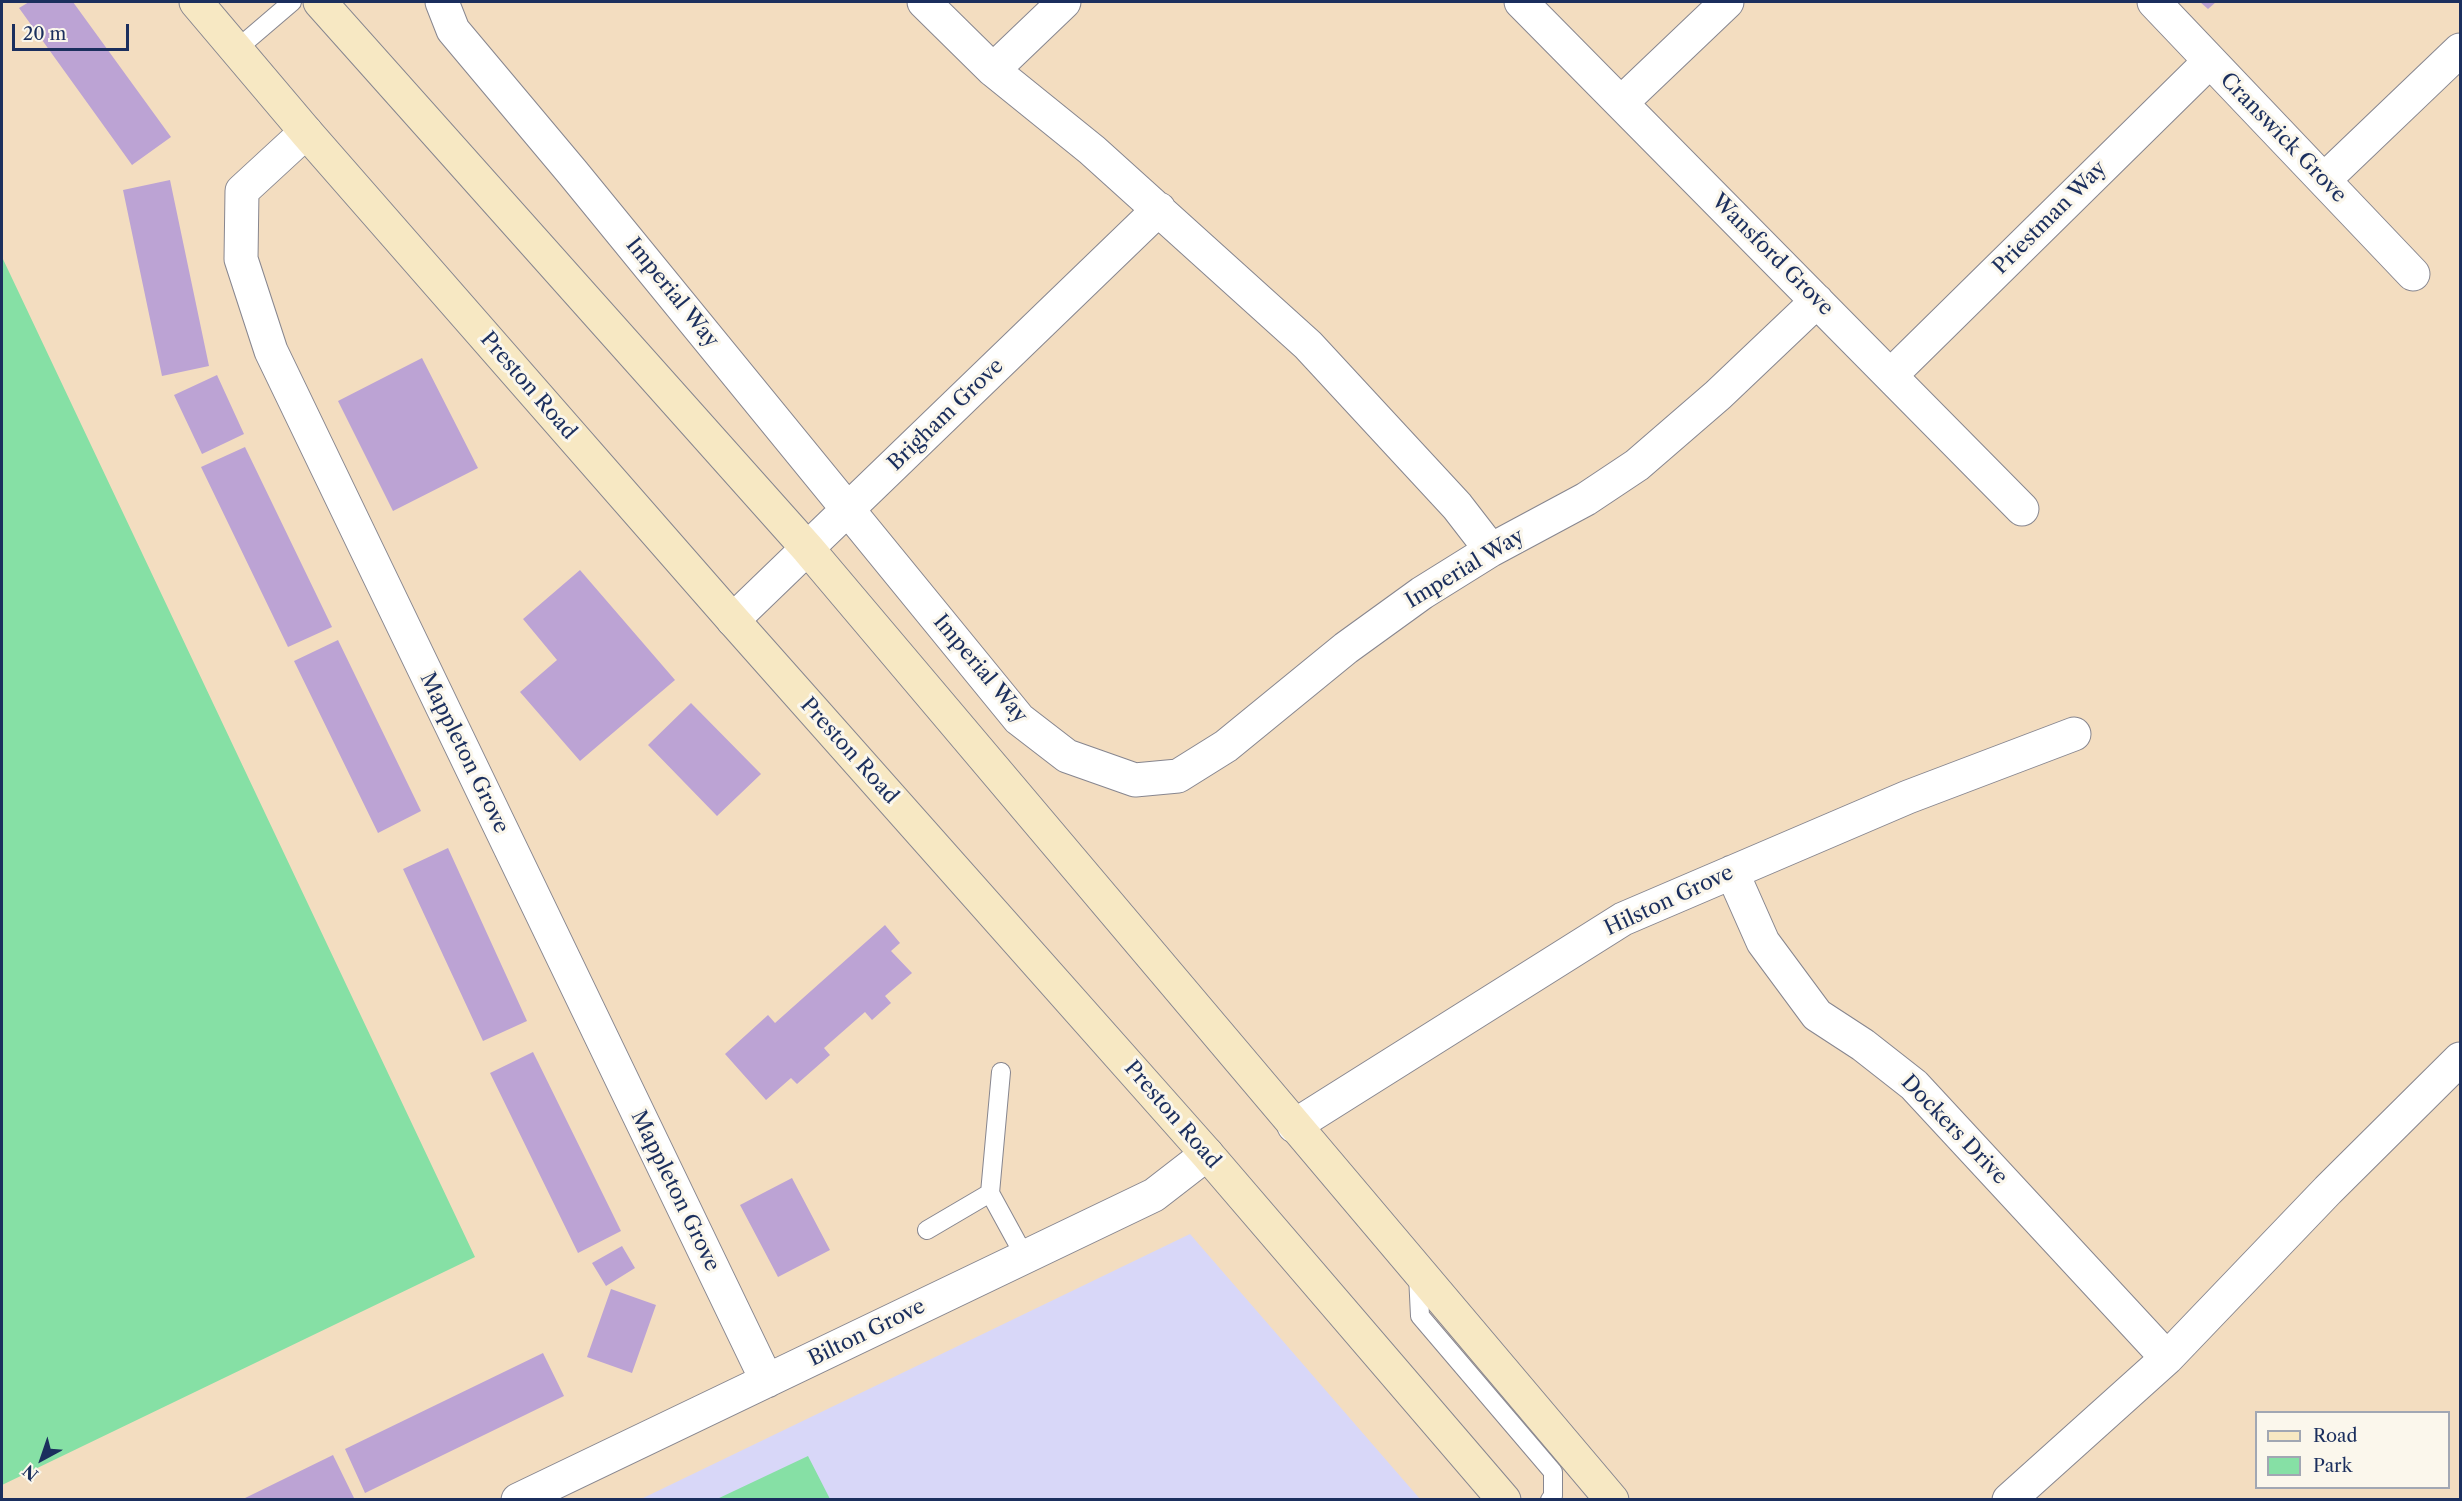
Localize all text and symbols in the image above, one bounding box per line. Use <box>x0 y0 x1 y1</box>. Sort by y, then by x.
scale bar <box>15 12 132 50</box>
text: 20 m <box>23 23 66 45</box>
street label: Cranswick Grove <box>2215 68 2351 208</box>
street label: Priestman Way <box>1988 156 2112 280</box>
street label: Wansford Grove <box>1706 189 1838 321</box>
street label: Imperial Way <box>620 233 724 353</box>
street label: Preston Road <box>474 327 582 445</box>
street label: Brigham Grove <box>883 354 1009 476</box>
street label: Imperial Way <box>1401 524 1529 614</box>
street label: Imperial Way <box>927 610 1033 728</box>
street label: Mappleton Grove <box>414 669 514 837</box>
street label: Preston Road <box>795 693 903 809</box>
street label: Hilston Grove <box>1601 860 1737 942</box>
street label: Preston Road <box>1118 1056 1226 1174</box>
street label: Dockers Drive <box>1896 1070 2012 1190</box>
street label: Mappleton Grove <box>625 1107 725 1275</box>
street label: Bilton Grove <box>805 1294 929 1372</box>
legend <box>2255 1411 2450 1489</box>
text: Road <box>2313 1425 2358 1447</box>
north arrow <box>12 1429 72 1489</box>
text: Park <box>2313 1455 2352 1477</box>
text: N <box>19 1461 42 1485</box>

